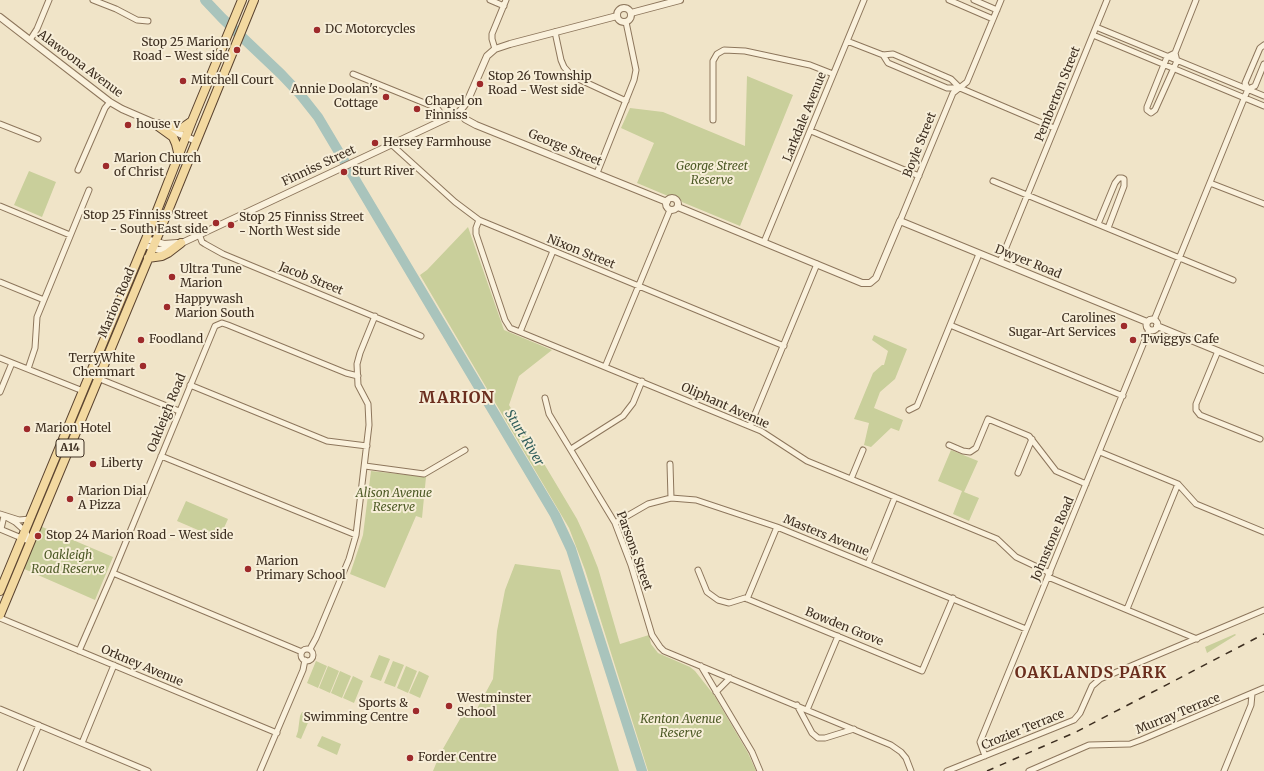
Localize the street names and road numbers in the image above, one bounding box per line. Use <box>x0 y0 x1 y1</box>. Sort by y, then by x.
street label: Alawoona Avenue <box>35 27 125 101</box>
street label: Pemberton Street <box>1032 44 1084 144</box>
street label: Larkdale Avenue <box>780 70 830 164</box>
street label: Boyle Street <box>900 110 940 180</box>
street label: George Street <box>526 127 604 169</box>
street label: Finniss Street <box>280 143 358 189</box>
street label: Nixon Street <box>545 232 617 272</box>
street label: Dwyer Road <box>993 242 1063 282</box>
street label: Jacob Street <box>277 260 345 298</box>
street label: Marion Road <box>96 266 138 340</box>
street label: Oakleigh Road <box>145 372 189 454</box>
street label: Oliphant Avenue <box>679 380 771 432</box>
road number: A14 <box>56 439 84 457</box>
street label: Johnstone Road <box>1029 495 1077 583</box>
street label: Parsons Street <box>613 509 655 593</box>
street label: Masters Avenue <box>781 512 871 560</box>
street label: Bowden Grove <box>803 605 885 649</box>
street label: Orkney Avenue <box>99 642 185 690</box>
street label: Murray Terrace <box>1134 691 1222 737</box>
street label: Crozier Terrace <box>979 707 1067 753</box>

